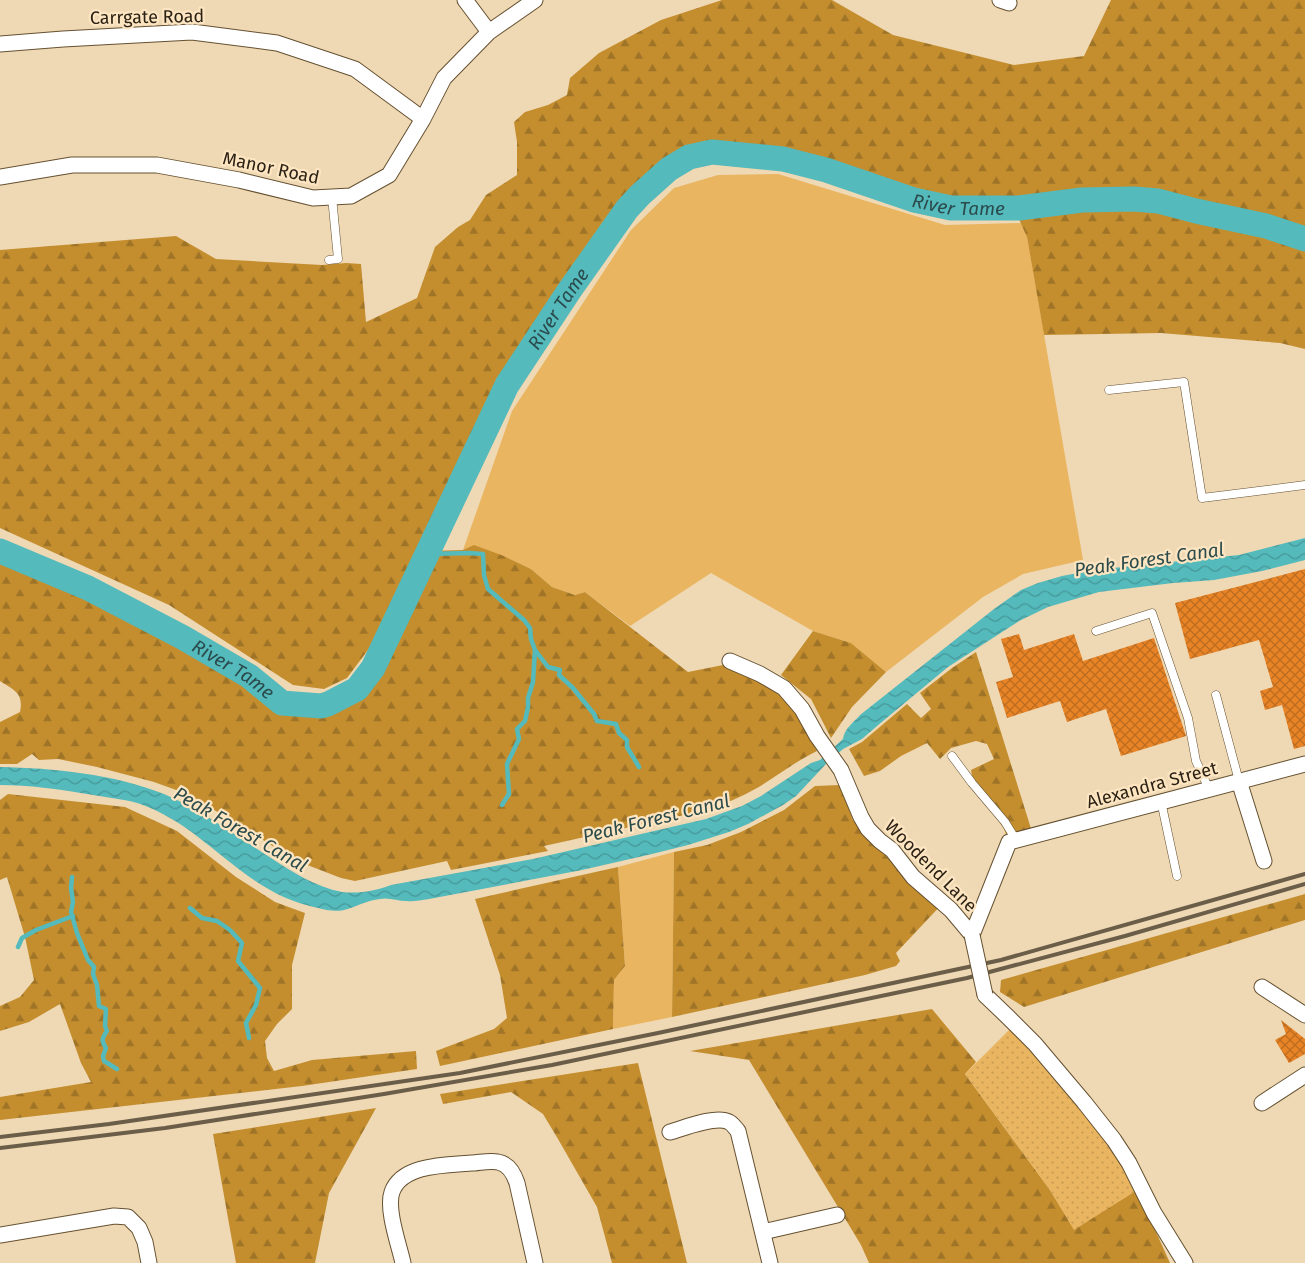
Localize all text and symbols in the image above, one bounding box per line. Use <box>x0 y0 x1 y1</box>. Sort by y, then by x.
street label: Carrgate Road <box>90 5 204 29</box>
street label: Manor Road <box>221 147 321 189</box>
water label: River Tame <box>910 189 1005 221</box>
water label: River Tame <box>523 263 594 354</box>
water label: Peak Forest Canal <box>1073 538 1225 581</box>
water label: River Tame <box>188 634 279 704</box>
street label: Alexandra Street <box>1084 757 1220 813</box>
water label: Peak Forest Canal <box>170 782 312 877</box>
water label: Peak Forest Canal <box>580 789 732 848</box>
street label: Woodend Lane <box>880 815 982 917</box>

